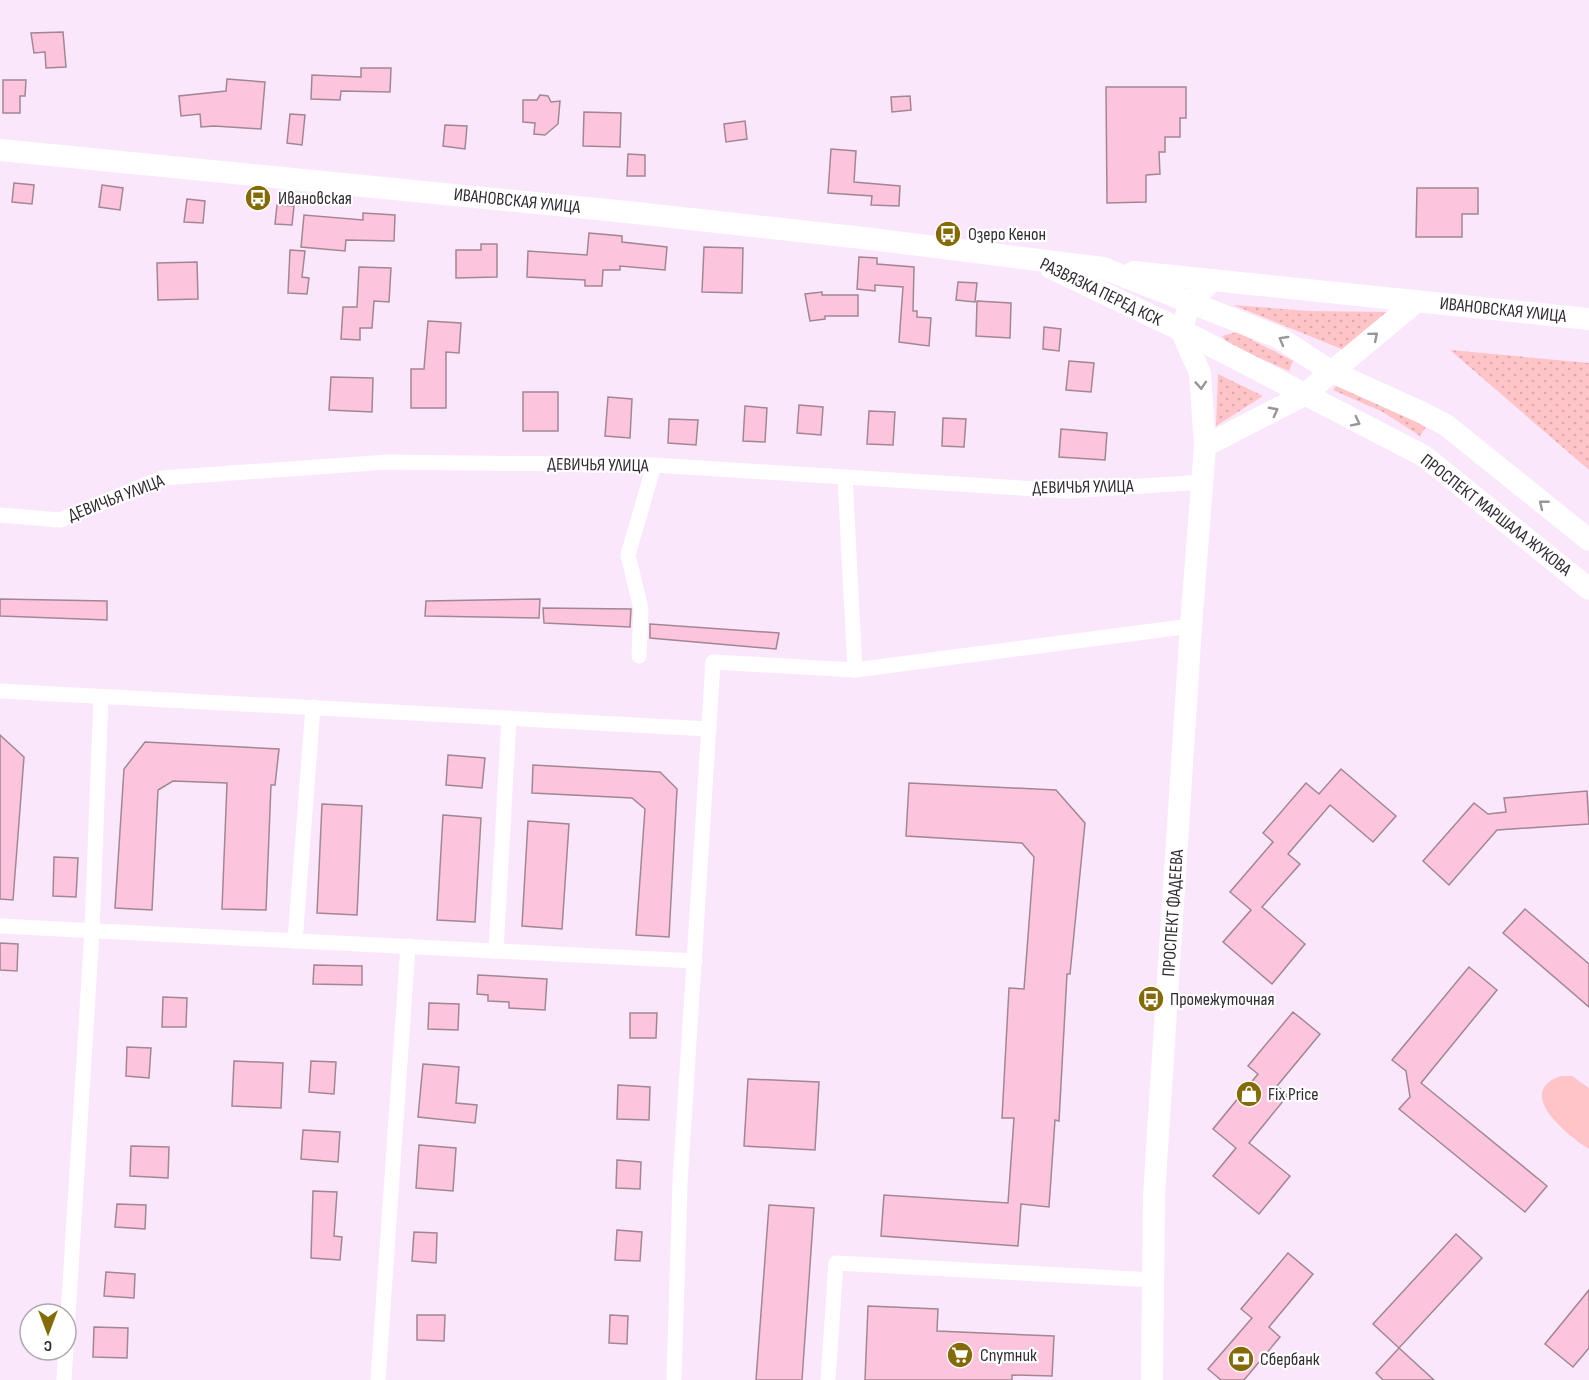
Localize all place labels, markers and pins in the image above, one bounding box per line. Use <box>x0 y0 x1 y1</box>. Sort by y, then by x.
bus stop icon: Ивановская <box>243 183 273 213</box>
place label: Ивановская <box>278 188 352 209</box>
bus stop icon: Озеро Кенон <box>933 219 963 249</box>
place label: Озеро Кенон <box>968 224 1046 245</box>
bus stop icon: Промежуточная <box>1136 984 1166 1014</box>
place label: Промежуточная <box>1170 989 1275 1010</box>
shop icon: Fix Price <box>1234 1079 1264 1109</box>
place label: Fix Price <box>1268 1084 1319 1105</box>
supermarket icon: Спутник <box>945 1340 975 1370</box>
bank icon: Сбербанк <box>1226 1344 1256 1374</box>
place label: Спутник <box>980 1345 1037 1366</box>
place label: Сбербанк <box>1260 1349 1320 1370</box>

